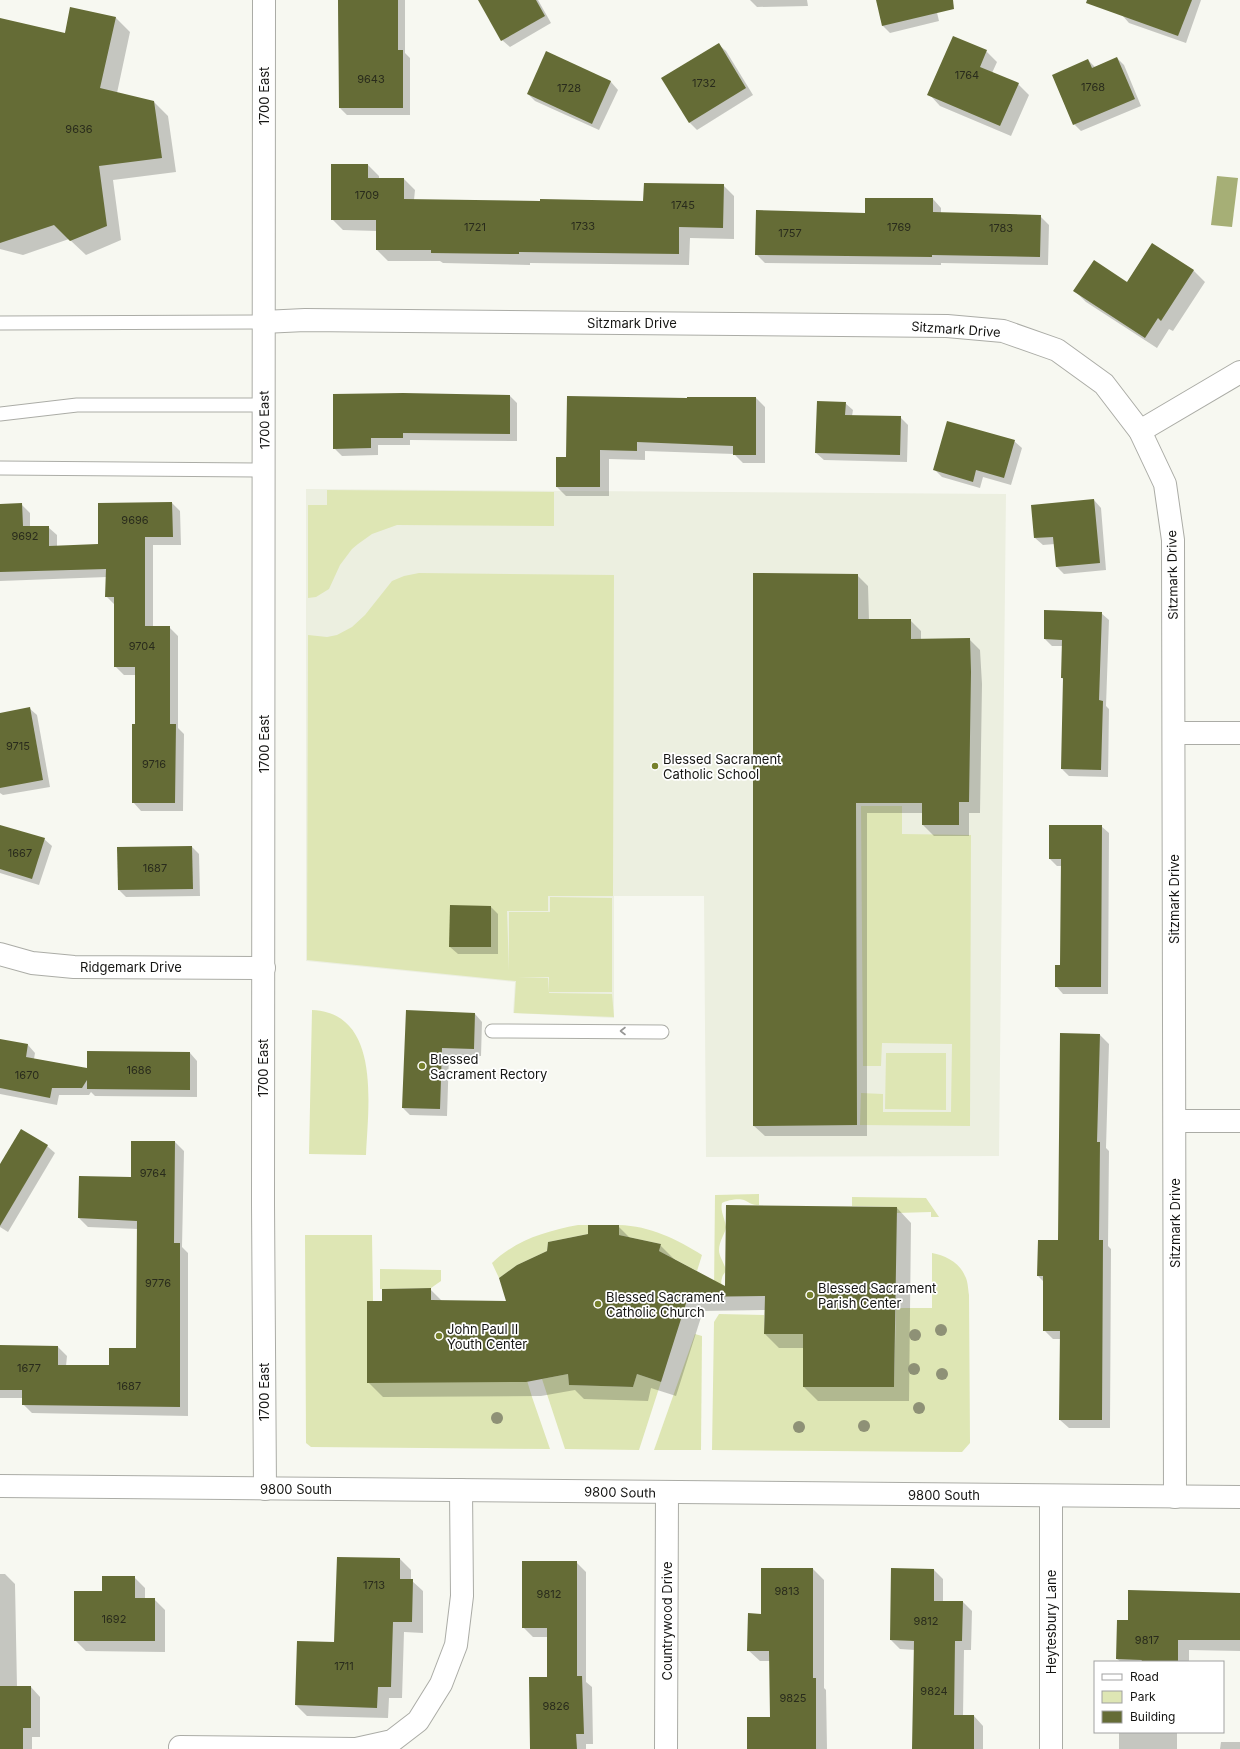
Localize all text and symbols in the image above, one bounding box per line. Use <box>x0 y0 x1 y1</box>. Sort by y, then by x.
street label: 1700 East <box>256 67 272 125</box>
house number: 1764 <box>955 68 979 82</box>
house number: 9643 <box>357 72 385 86</box>
house number: 1732 <box>692 76 716 90</box>
house number: 1768 <box>1081 80 1105 94</box>
house number: 1728 <box>557 81 581 95</box>
house number: 9636 <box>65 122 93 136</box>
house number: 1709 <box>355 188 379 202</box>
house number: 1745 <box>671 198 695 212</box>
house number: 1733 <box>571 219 595 233</box>
house number: 1721 <box>464 220 486 234</box>
house number: 1769 <box>887 220 911 234</box>
house number: 1783 <box>989 221 1013 235</box>
house number: 1757 <box>778 226 802 240</box>
street label: Sitzmark Drive <box>587 315 677 331</box>
street label: Sitzmark Drive <box>911 318 1001 340</box>
street label: 1700 East <box>255 390 273 450</box>
house number: 9696 <box>121 513 149 527</box>
house number: 9692 <box>11 529 39 543</box>
street label: Sitzmark Drive <box>1163 530 1181 620</box>
house number: 9704 <box>129 639 155 653</box>
street label: 1700 East <box>256 715 272 773</box>
house number: 9715 <box>6 739 30 753</box>
place label: Blessed Sacrament Catholic School <box>663 751 781 782</box>
house number: 9716 <box>142 757 166 771</box>
marker: Blessed Sacrament Catholic School <box>650 761 660 771</box>
house number: 1667 <box>8 846 32 860</box>
street label: Sitzmark Drive <box>1166 854 1182 944</box>
house number: 1687 <box>143 861 167 875</box>
street label: Ridgemark Drive <box>80 959 182 975</box>
one-way arrow <box>620 1027 626 1035</box>
street label: 1700 East <box>255 1039 271 1097</box>
place label: Blessed Sacrament Rectory <box>430 1051 547 1082</box>
marker: Blessed Sacrament Rectory <box>417 1061 427 1071</box>
house number: 1686 <box>127 1063 152 1077</box>
house number: 1670 <box>15 1068 39 1082</box>
house number: 9764 <box>140 1166 166 1180</box>
street label: Sitzmark Drive <box>1167 1178 1183 1268</box>
house number: 9776 <box>145 1276 171 1290</box>
place label: Blessed Sacrament Parish Center <box>818 1280 936 1311</box>
place label: Blessed Sacrament Catholic Church <box>606 1289 724 1320</box>
marker: Blessed Sacrament Parish Center <box>805 1290 815 1300</box>
marker: Blessed Sacrament Catholic Church <box>593 1299 603 1309</box>
place label: John Paul II Youth Center <box>447 1321 527 1352</box>
marker: John Paul II Youth Center <box>434 1331 444 1341</box>
house number: 1677 <box>17 1361 41 1375</box>
street label: 1700 East <box>256 1363 272 1421</box>
house number: 1687 <box>117 1379 141 1393</box>
street label: 9800 South <box>260 1481 332 1497</box>
street label: 9800 South <box>584 1483 656 1501</box>
street label: 9800 South <box>908 1487 980 1503</box>
street label: Countrywood Drive <box>659 1561 675 1681</box>
street label: Heytesbury Lane <box>1043 1570 1059 1674</box>
house number: 1713 <box>363 1578 385 1592</box>
house number: 9813 <box>775 1584 800 1598</box>
house number: 9812 <box>537 1587 561 1601</box>
house number: 1692 <box>102 1612 126 1626</box>
house number: 9812 <box>914 1614 938 1628</box>
house number: 9817 <box>1135 1633 1159 1647</box>
house number: 1711 <box>334 1659 354 1673</box>
legend <box>1094 1661 1224 1733</box>
text: Road <box>1130 1669 1159 1684</box>
house number: 9824 <box>920 1684 948 1698</box>
text: Park <box>1130 1689 1156 1704</box>
house number: 9825 <box>779 1691 807 1705</box>
house number: 9826 <box>542 1699 570 1713</box>
text: Building <box>1130 1709 1175 1724</box>

